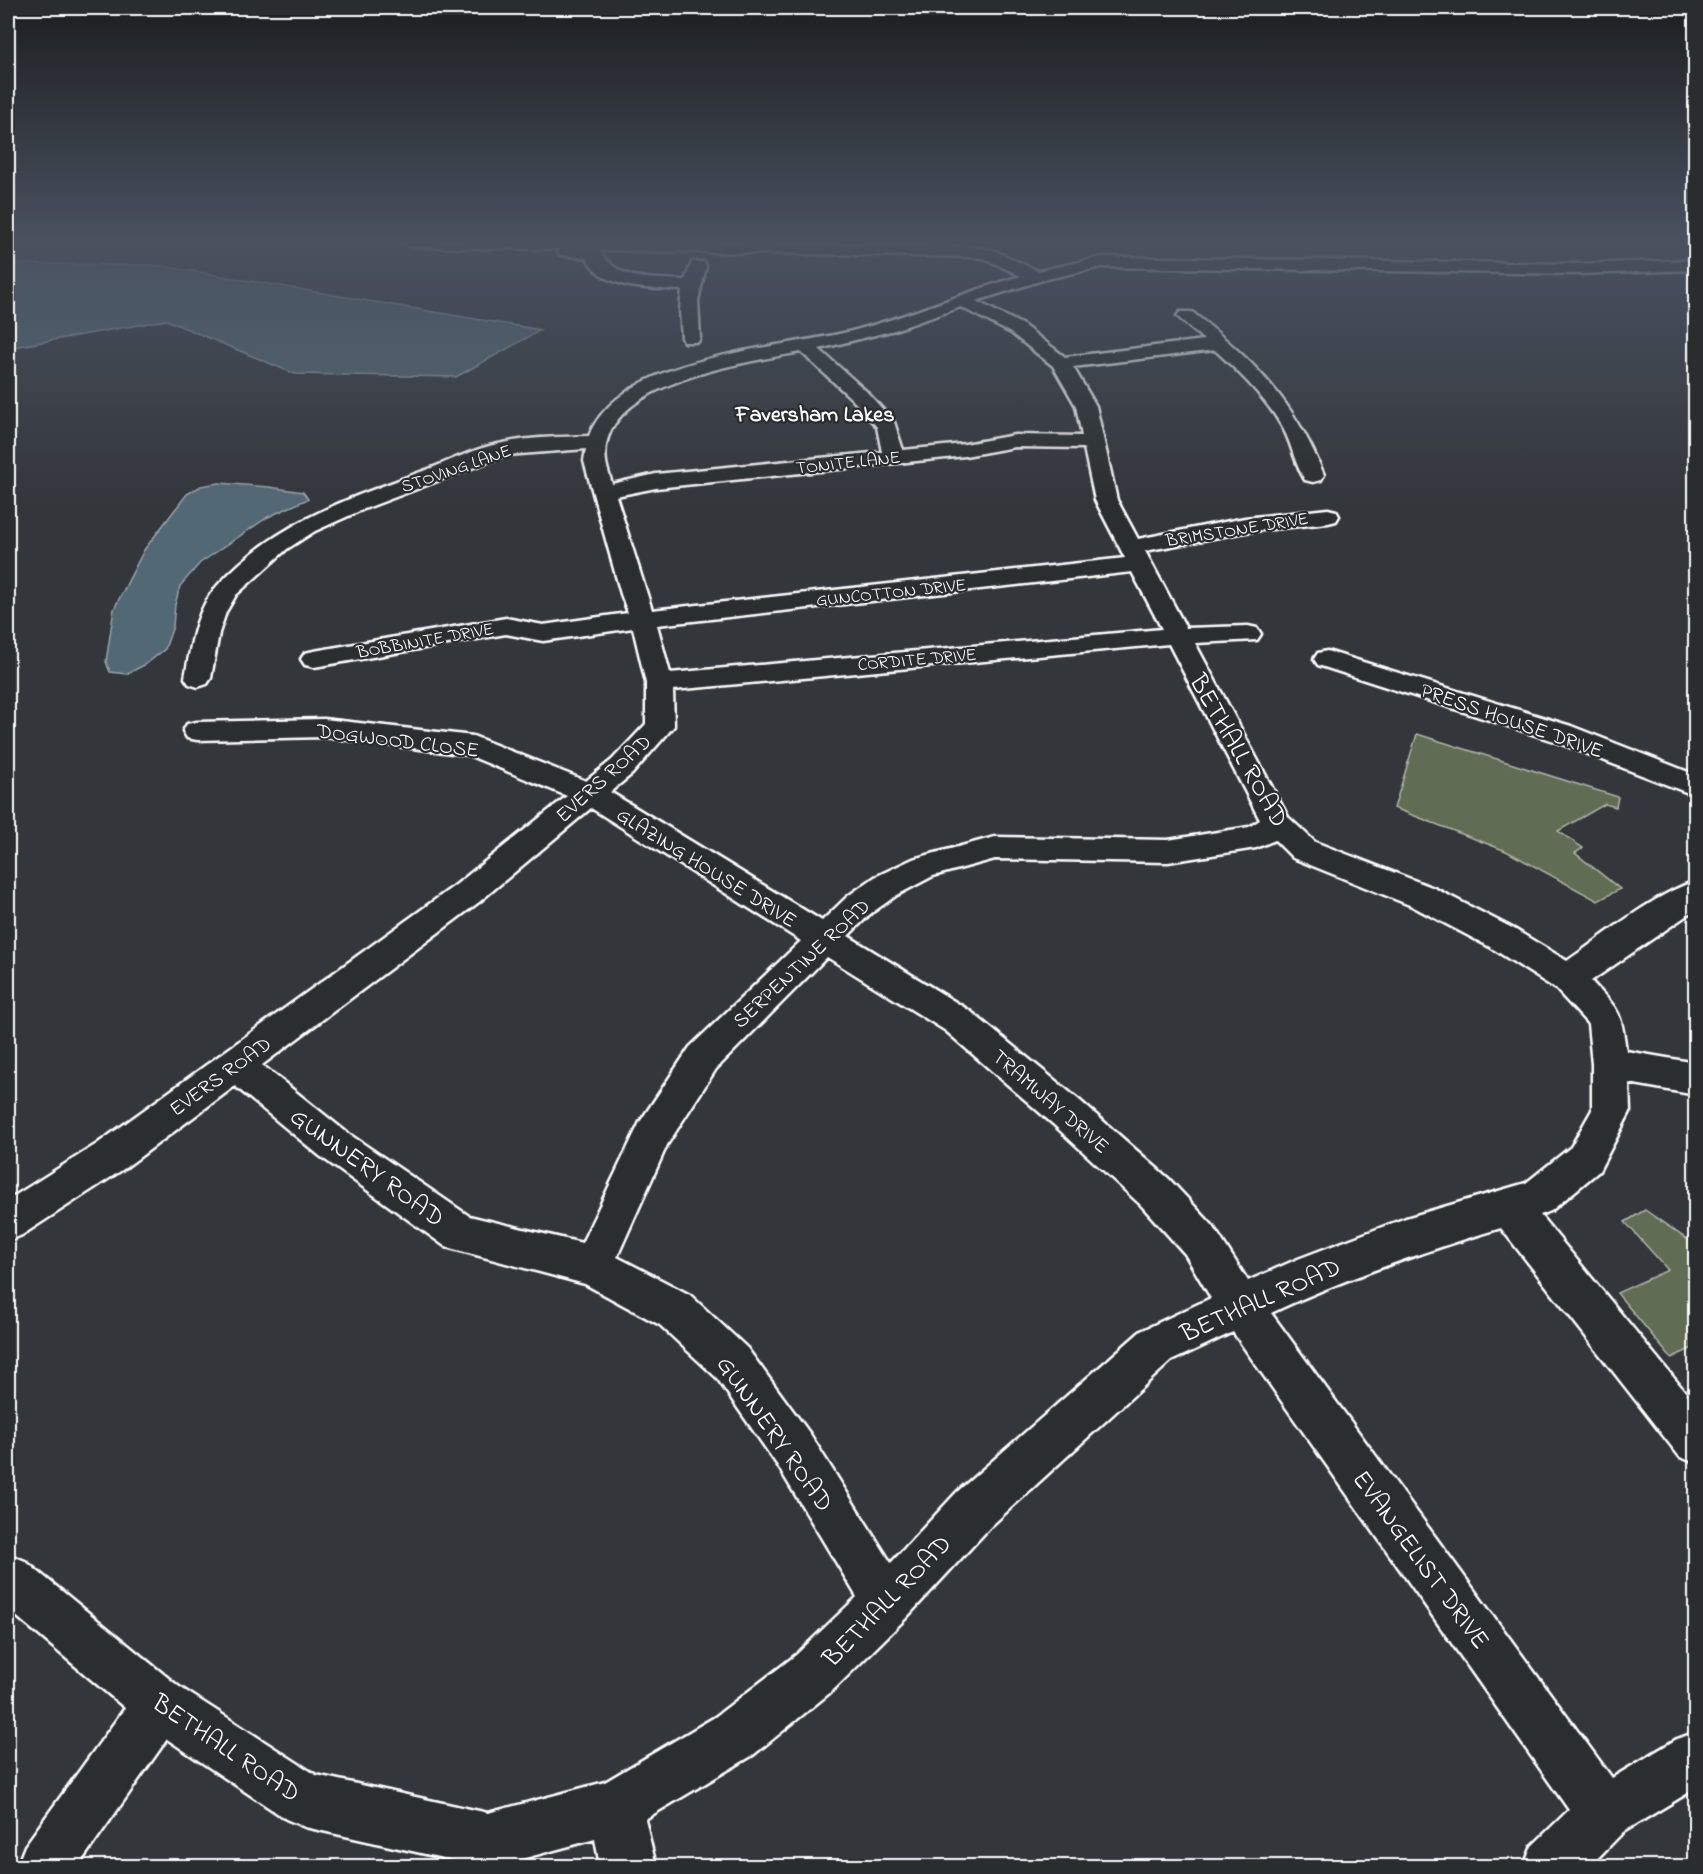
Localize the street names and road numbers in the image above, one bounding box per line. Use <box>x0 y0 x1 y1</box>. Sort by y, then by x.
street label: STOVING LANE <box>398 439 515 501</box>
street label: TONITE LANE <box>795 446 902 482</box>
street label: BRIMSTONE DRIVE <box>1163 507 1311 555</box>
street label: GUNCOTTON DRIVE <box>815 573 968 615</box>
street label: BOBBINITE DRIVE <box>354 617 496 667</box>
street label: CORDITE DRIVE <box>857 643 978 679</box>
street label: BETHALL ROAD <box>1177 667 1297 835</box>
street label: PRESS HOUSE DRIVE <box>1416 677 1607 767</box>
street label: DOGWOOD CLOSE <box>314 717 481 767</box>
street label: EVERS ROAD <box>550 728 659 831</box>
street label: GLAZING HOUSE DRIVE <box>610 801 802 936</box>
street label: SERPENTINE ROAD <box>727 893 878 1036</box>
street label: EVERS ROAD <box>164 1030 278 1125</box>
street label: TRAMWAY DRIVE <box>984 1043 1115 1162</box>
street label: GUNNERY ROAD <box>281 1099 452 1238</box>
street label: BETHALL ROAD <box>1174 1249 1347 1354</box>
street label: GUNNERY ROAD <box>705 1349 842 1521</box>
street label: EVANGELIST DRIVE <box>1341 1463 1498 1658</box>
street label: BETHALL ROAD <box>814 1527 962 1678</box>
street label: BETHALL ROAD <box>143 1685 307 1813</box>

